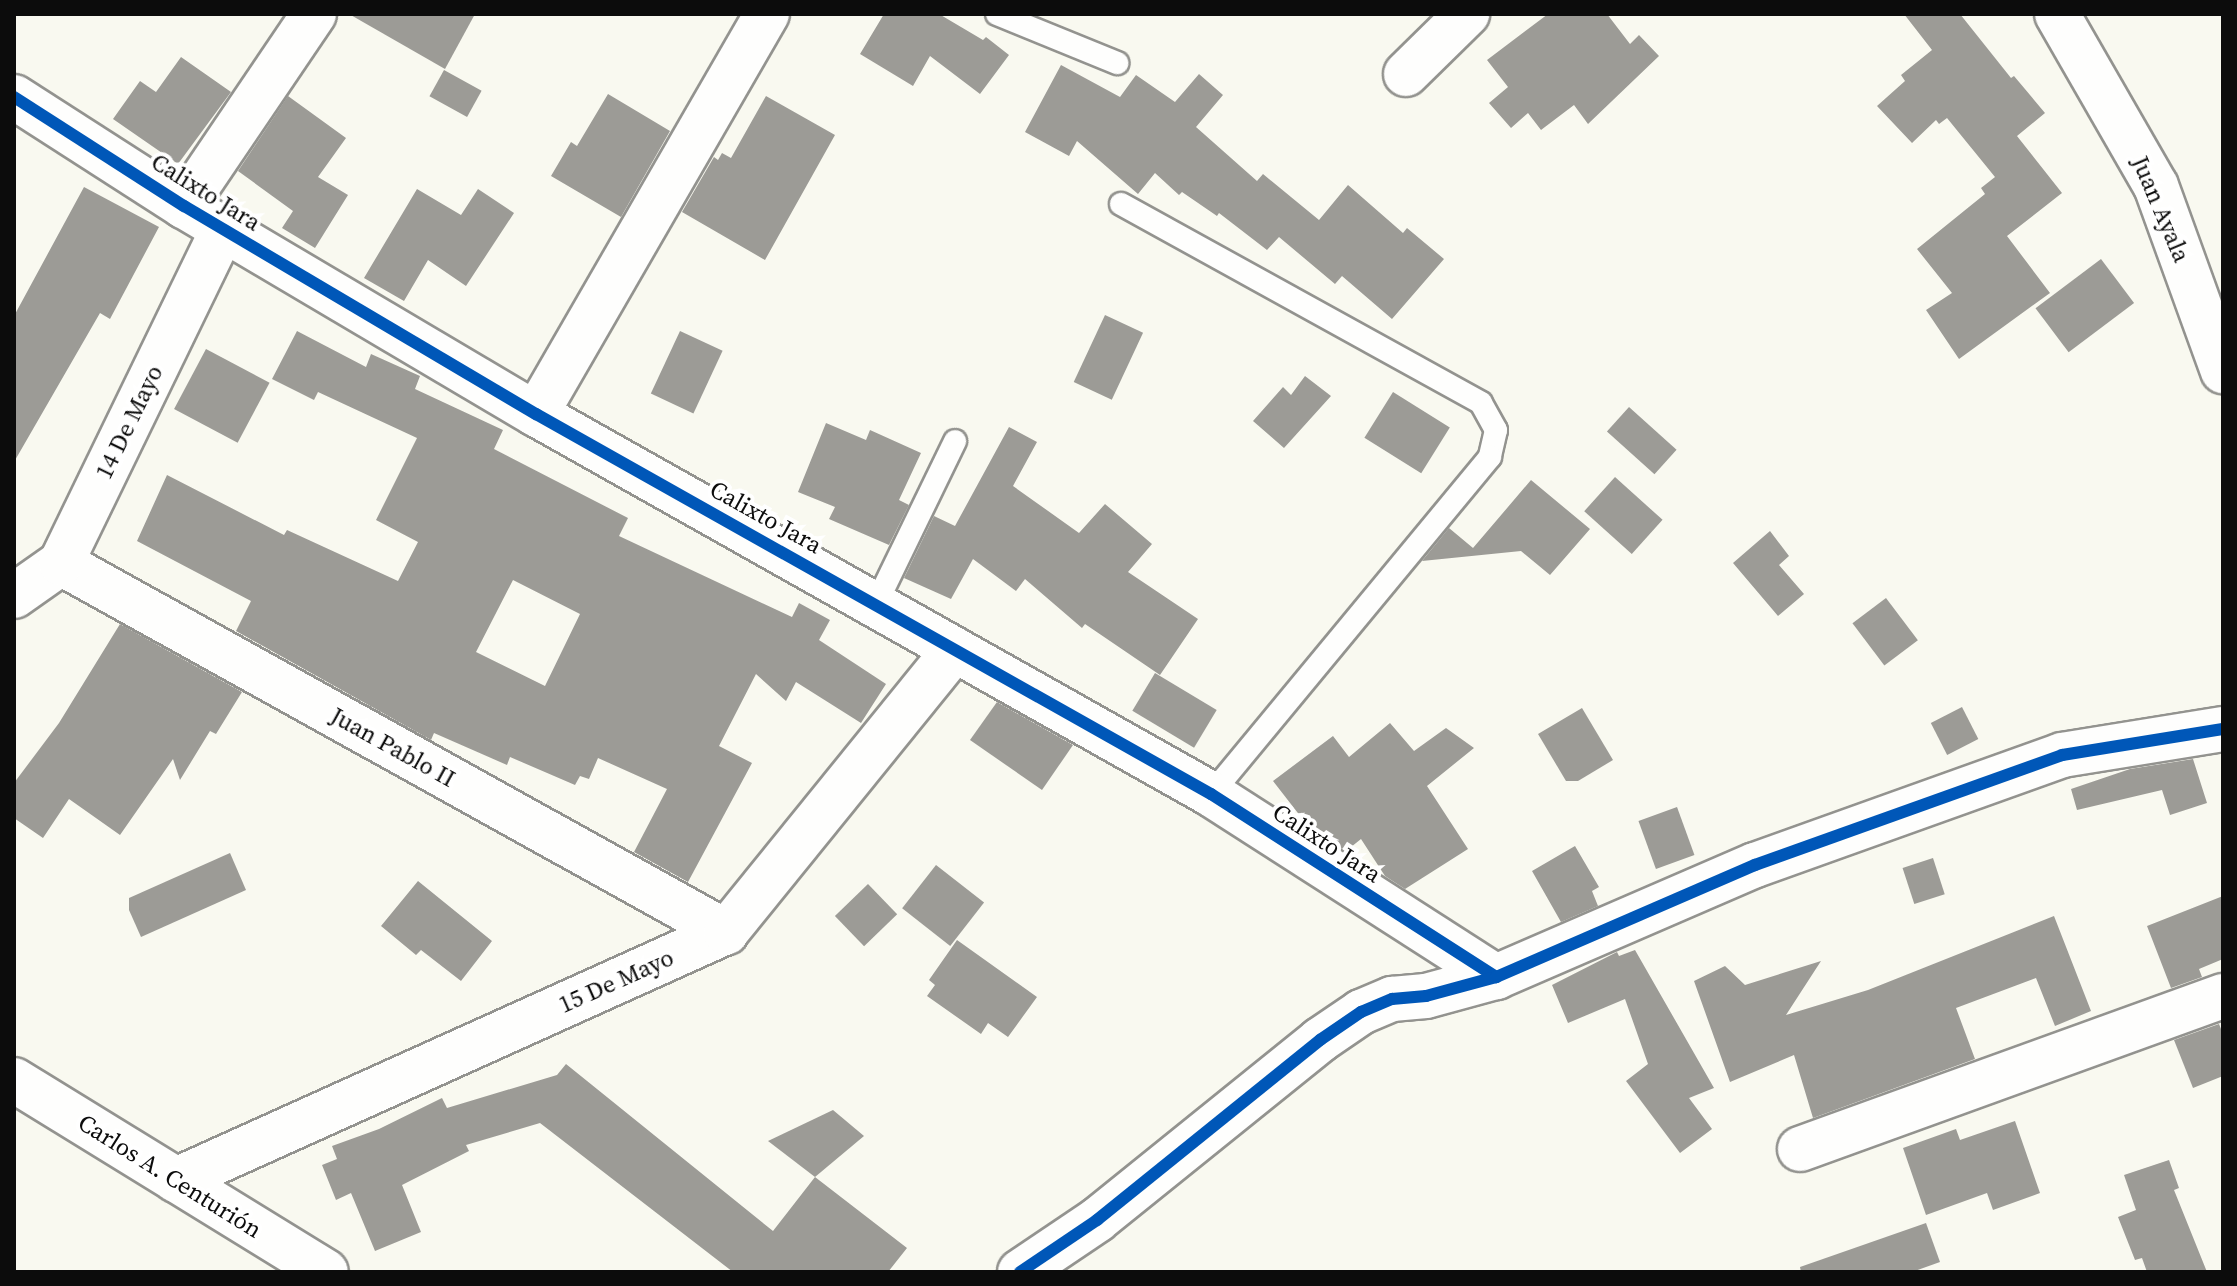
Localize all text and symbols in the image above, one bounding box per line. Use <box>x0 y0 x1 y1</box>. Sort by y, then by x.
street label: Calixto Jara <box>146 147 266 237</box>
street label: Juan Ayala <box>2126 152 2196 266</box>
street label: 14 De Mayo <box>89 361 169 483</box>
street label: Calixto Jara <box>705 474 827 560</box>
street label: Juan Pablo II <box>326 701 460 793</box>
street label: Calixto Jara <box>1267 797 1387 889</box>
street label: 15 De Mayo <box>554 943 678 1019</box>
street label: Carlos A. Centurión <box>73 1108 267 1244</box>

